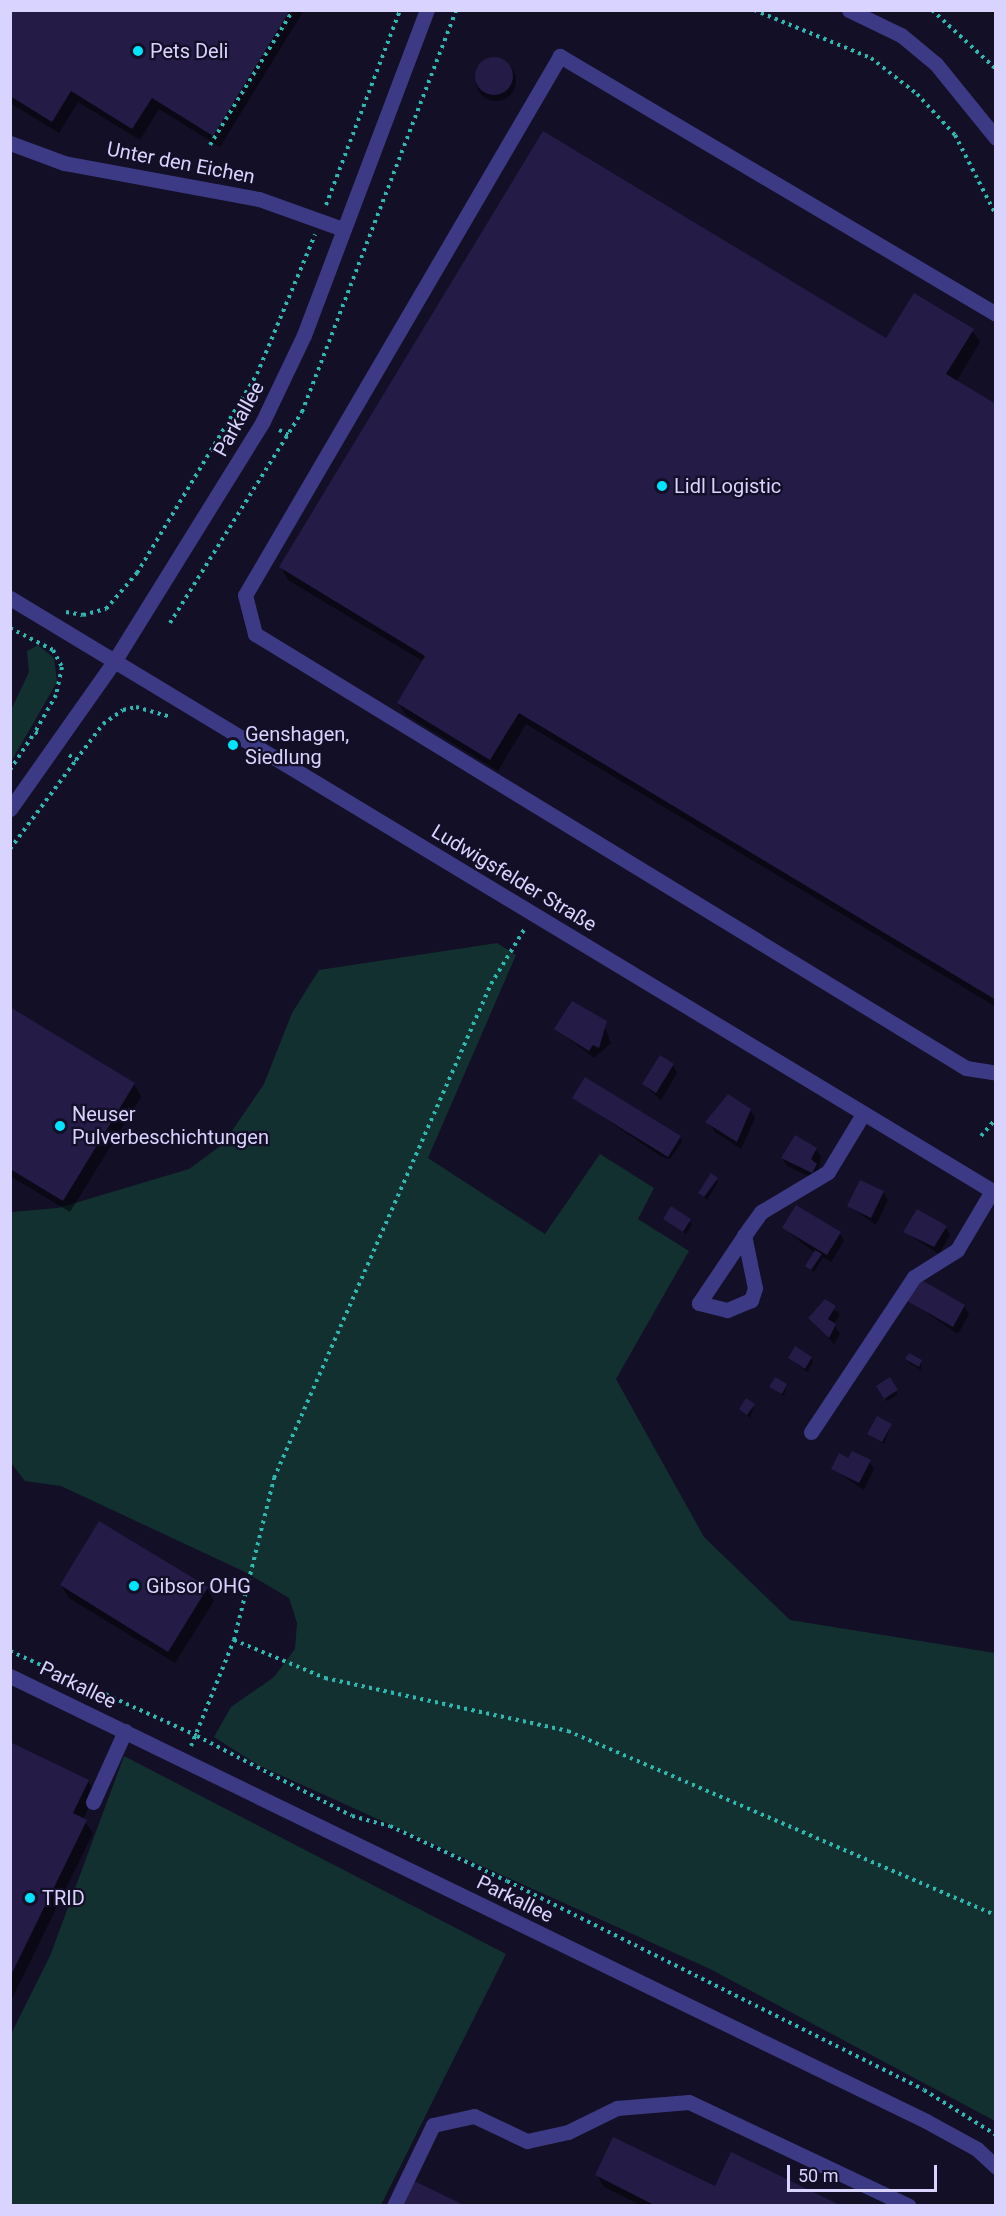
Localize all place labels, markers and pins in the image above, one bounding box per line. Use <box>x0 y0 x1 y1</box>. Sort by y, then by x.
place label: Pets Deli <box>150 39 228 63</box>
marker: Pets Deli <box>131 44 145 58</box>
place label: Lidl Logistic <box>674 474 781 498</box>
marker: Lidl Logistic <box>655 479 669 493</box>
place label: Genshagen, Siedlung <box>245 722 349 769</box>
marker: Genshagen, Siedlung <box>226 738 240 752</box>
place label: Neuser Pulverbeschichtungen <box>72 1102 269 1149</box>
marker: Neuser Pulverbeschichtungen <box>53 1119 67 1133</box>
place label: Gibsor OHG <box>146 1574 251 1598</box>
marker: Gibsor OHG <box>127 1579 141 1593</box>
place label: TRID <box>42 1886 85 1910</box>
marker: TRID <box>23 1891 37 1905</box>

